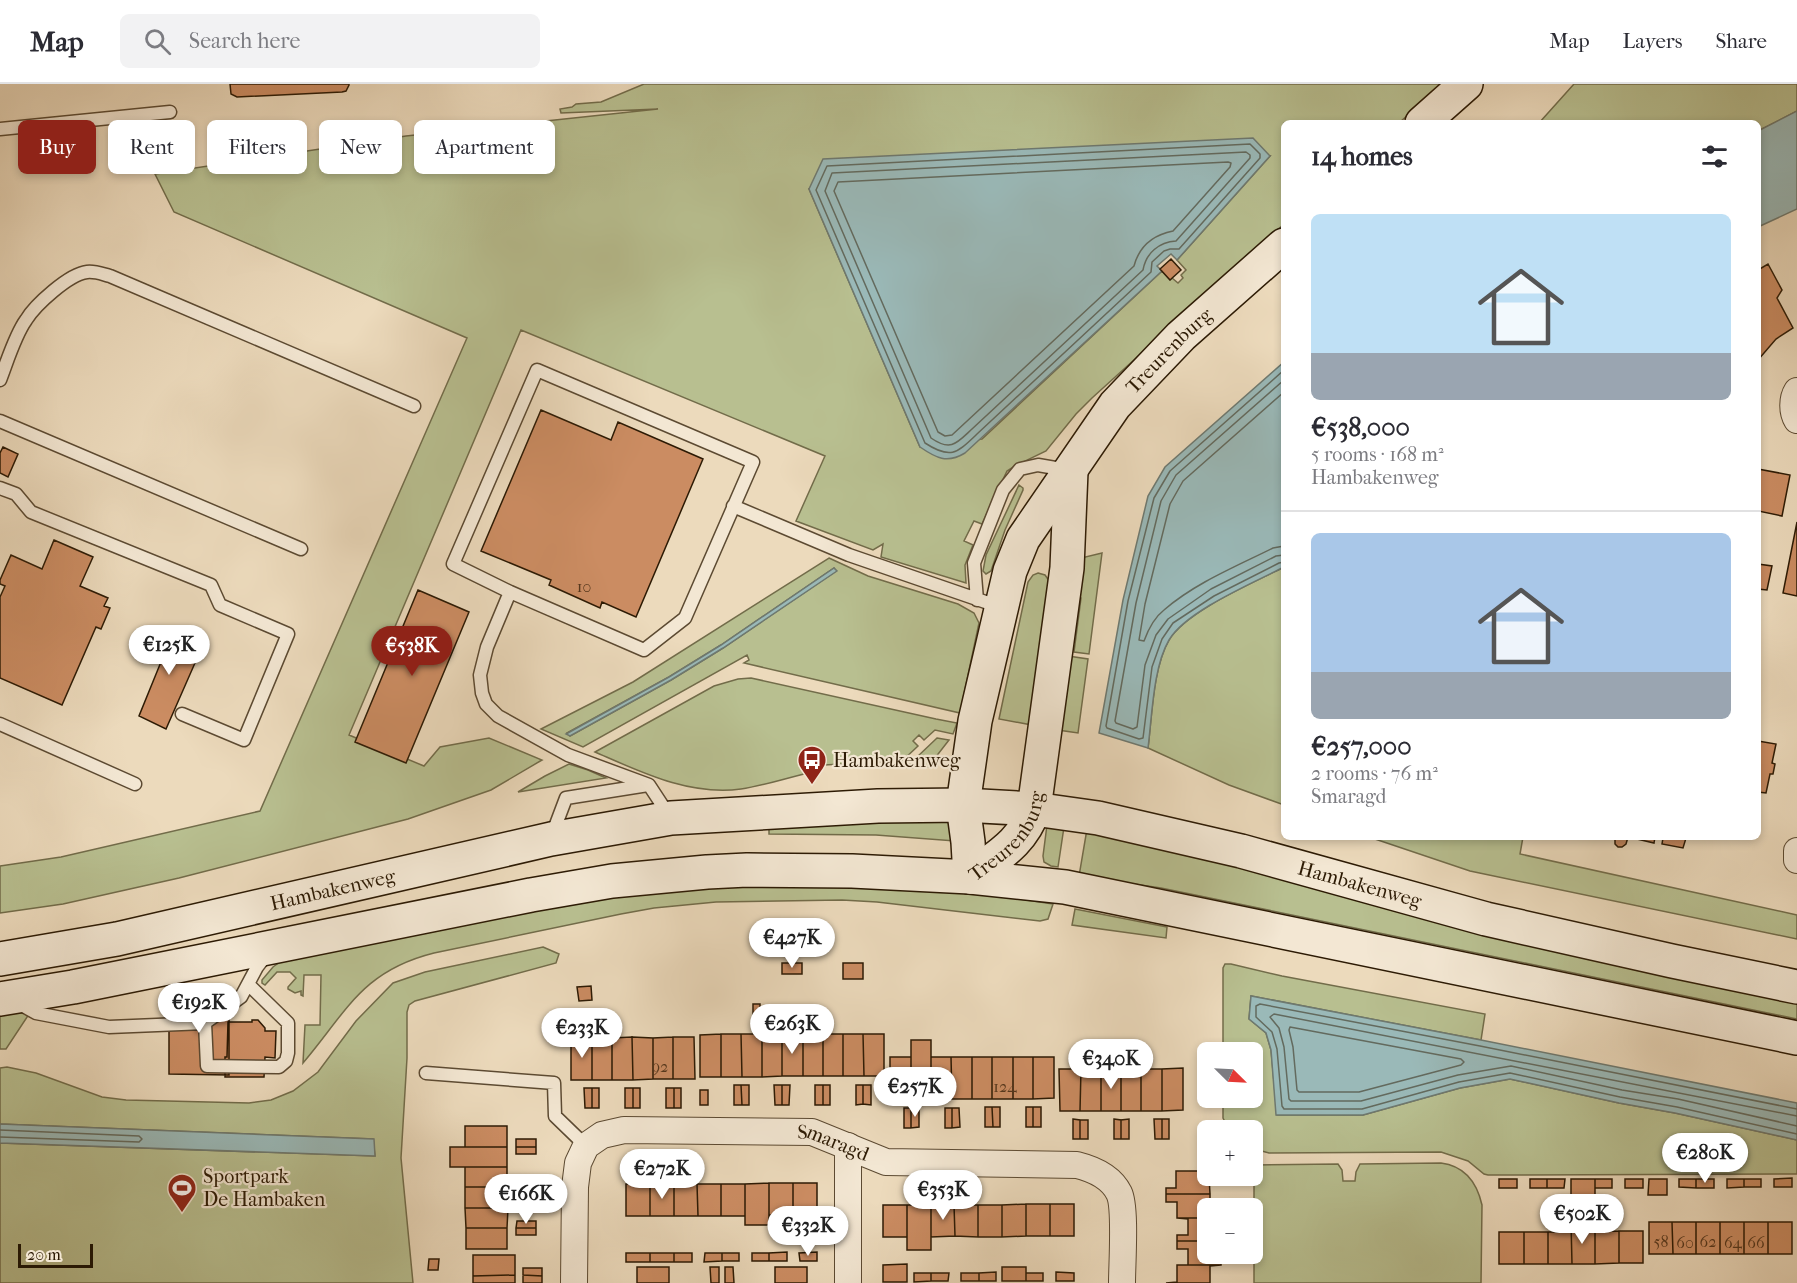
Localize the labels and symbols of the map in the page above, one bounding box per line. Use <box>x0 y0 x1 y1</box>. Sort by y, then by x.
street label: Treurenburg <box>1121 303 1217 398</box>
house number: 10 <box>577 577 591 596</box>
pin: €125K <box>127 625 211 676</box>
pin: €538K <box>370 626 454 677</box>
bus stop icon: Hambakenweg <box>796 744 828 786</box>
place label: Hambakenweg <box>833 749 961 772</box>
street label: Treurenburg <box>964 789 1048 886</box>
street label: Hambakenweg <box>1295 856 1424 913</box>
street label: Hambakenweg <box>268 864 398 915</box>
pin: €427K <box>750 918 834 969</box>
pin: €192K <box>157 983 241 1034</box>
pin: €263K <box>750 1004 834 1055</box>
pin: €233K <box>540 1008 624 1059</box>
pin: €340K <box>1069 1039 1153 1090</box>
north arrow <box>1197 1042 1263 1108</box>
house number: 92 <box>652 1057 668 1076</box>
pin: €257K <box>873 1067 957 1118</box>
house number: 124 <box>993 1077 1017 1096</box>
street label: Smaragd <box>797 1120 873 1166</box>
pin: €280K <box>1663 1133 1747 1184</box>
pin: €272K <box>620 1149 704 1200</box>
place label: Sportpark De Hambaken <box>203 1165 326 1211</box>
pin: €353K <box>901 1170 985 1221</box>
sports icon: Sportpark De Hambaken <box>166 1172 198 1214</box>
pin: €166K <box>484 1174 568 1225</box>
pin: €502K <box>1540 1194 1624 1245</box>
pin: €332K <box>766 1206 850 1257</box>
house number: 58 <box>1654 1232 1668 1251</box>
house number: 62 <box>1700 1232 1716 1251</box>
house number: 60 <box>1676 1233 1694 1252</box>
house number: 64 <box>1724 1233 1743 1252</box>
house number: 66 <box>1747 1233 1765 1252</box>
scale bar <box>18 1241 93 1268</box>

